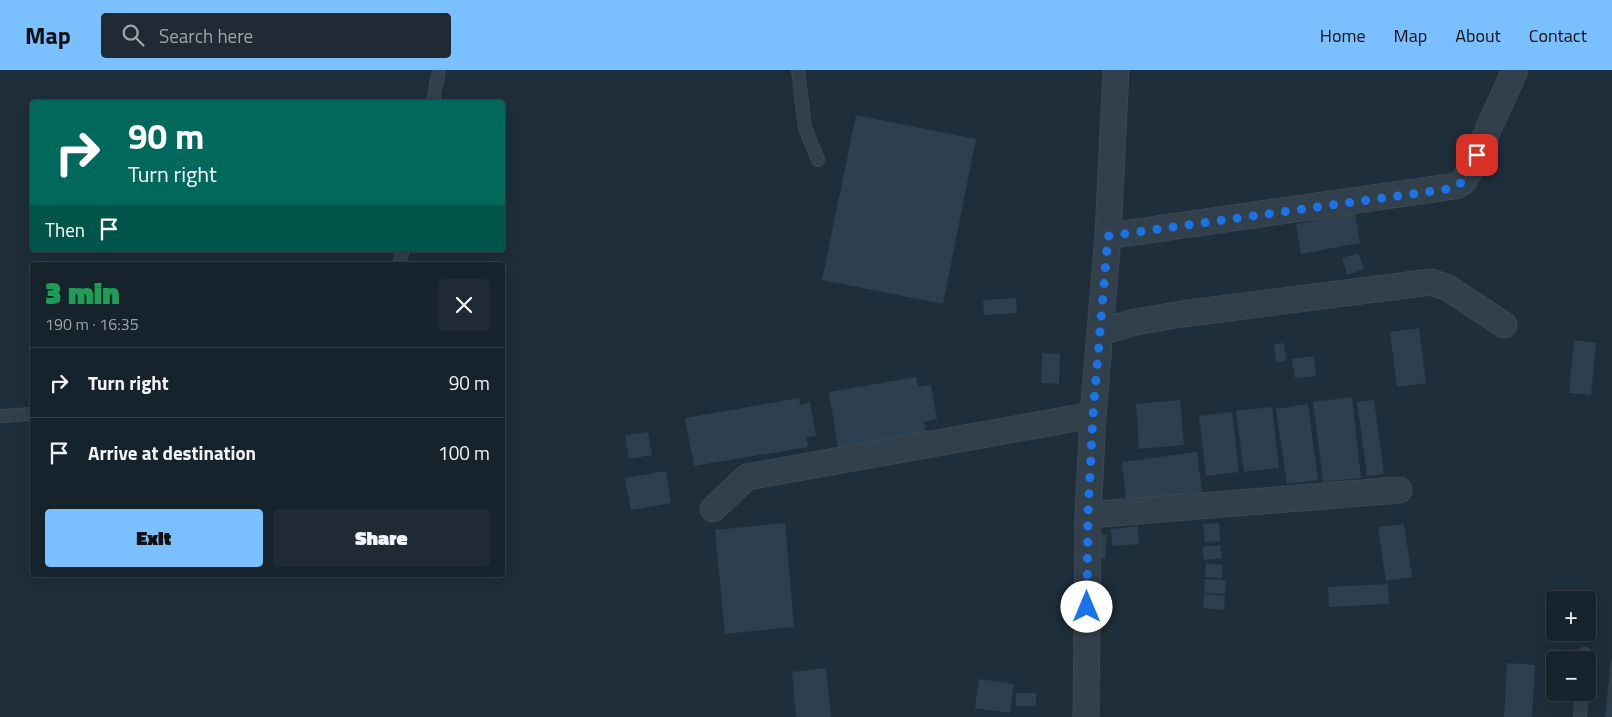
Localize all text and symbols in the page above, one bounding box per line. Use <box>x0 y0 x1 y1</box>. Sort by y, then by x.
search box <box>101 13 451 58</box>
text: Map <box>25 17 71 53</box>
icon: search <box>119 21 147 49</box>
text: Search here <box>159 21 253 50</box>
text: Home <box>1320 22 1366 49</box>
text: Map <box>1394 22 1427 49</box>
text: About <box>1455 22 1501 49</box>
text: Contact <box>1529 22 1587 49</box>
text: 90 m <box>128 109 204 163</box>
icon: right <box>45 120 110 185</box>
pin <box>1456 134 1498 176</box>
icon: arrive <box>1463 141 1491 169</box>
text: Turn right <box>128 157 217 191</box>
text: Then <box>45 215 85 244</box>
icon: arrive <box>95 215 123 243</box>
text: 3 min <box>45 270 120 316</box>
button: close <box>438 279 490 331</box>
text: 190 m · 16:35 <box>45 312 139 336</box>
text: Turn right <box>88 368 169 397</box>
text: 90 m <box>449 368 490 397</box>
icon: right <box>45 369 73 397</box>
text: Arrive at destination <box>88 438 256 467</box>
text: 100 m <box>438 438 490 467</box>
icon: arrive <box>45 439 73 467</box>
button: Exit <box>45 509 263 567</box>
button: Share <box>273 509 490 567</box>
position arrow <box>1060 580 1112 632</box>
map controls <box>1546 591 1596 701</box>
button: + <box>1546 591 1596 641</box>
button: − <box>1546 651 1596 701</box>

